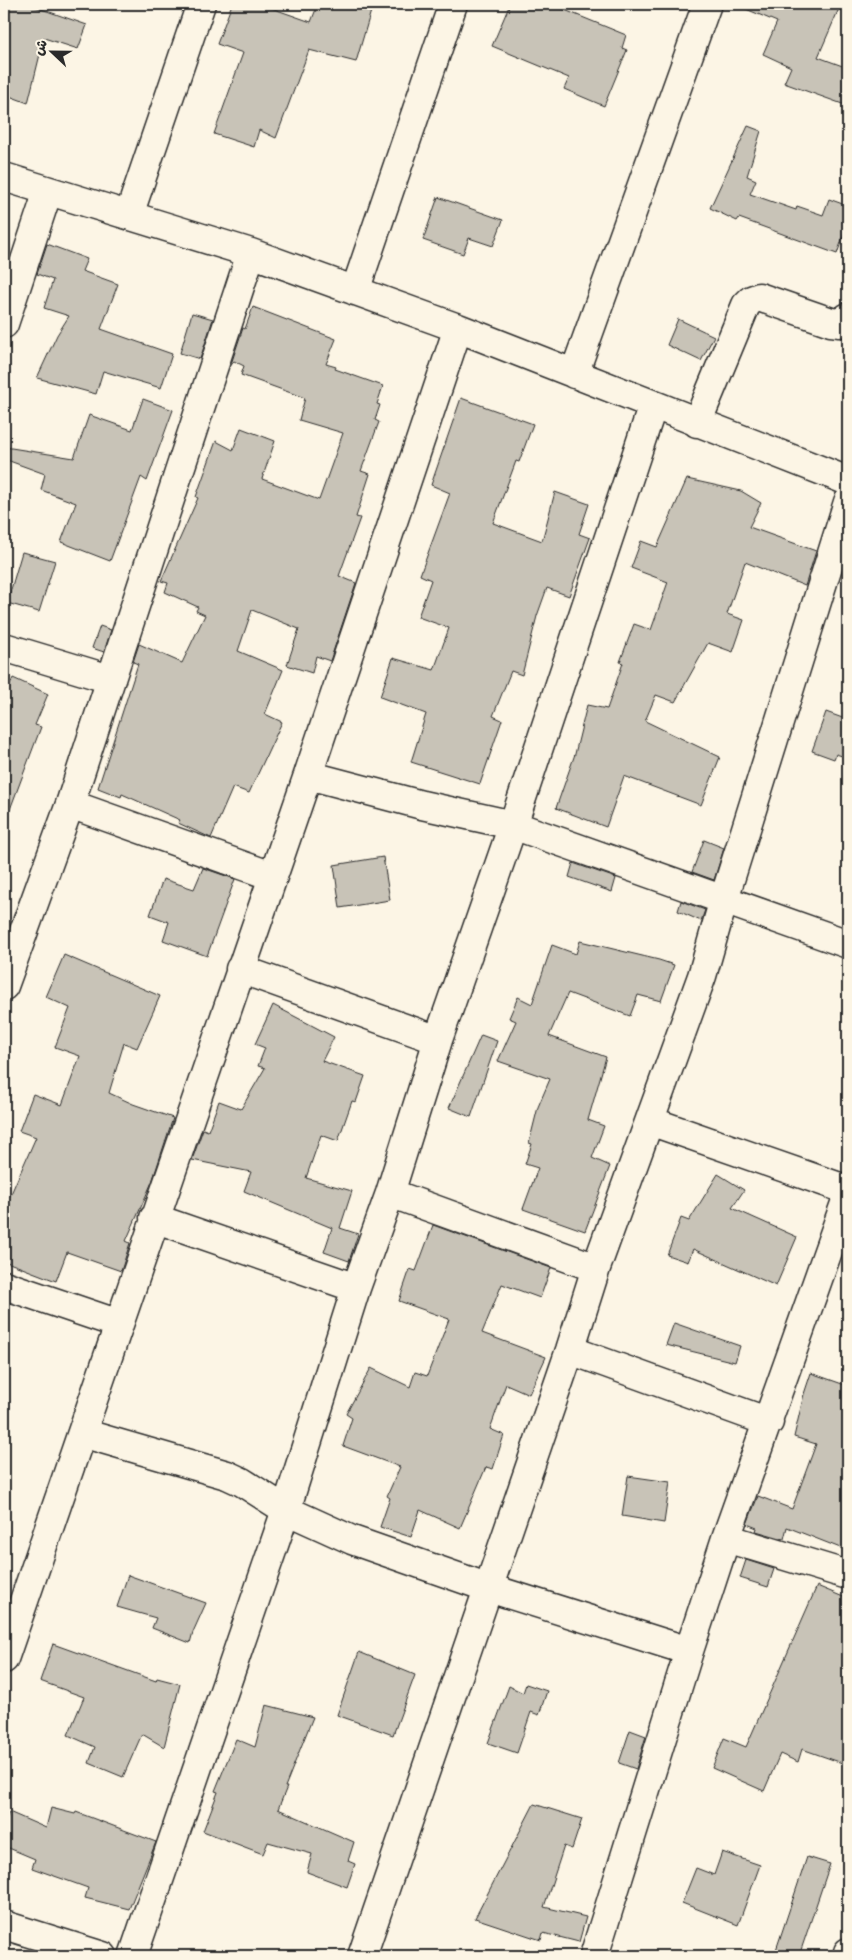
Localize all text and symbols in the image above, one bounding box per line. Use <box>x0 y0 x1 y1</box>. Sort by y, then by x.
north arrow <box>28 28 78 78</box>
text: ش <box>30 37 51 58</box>

